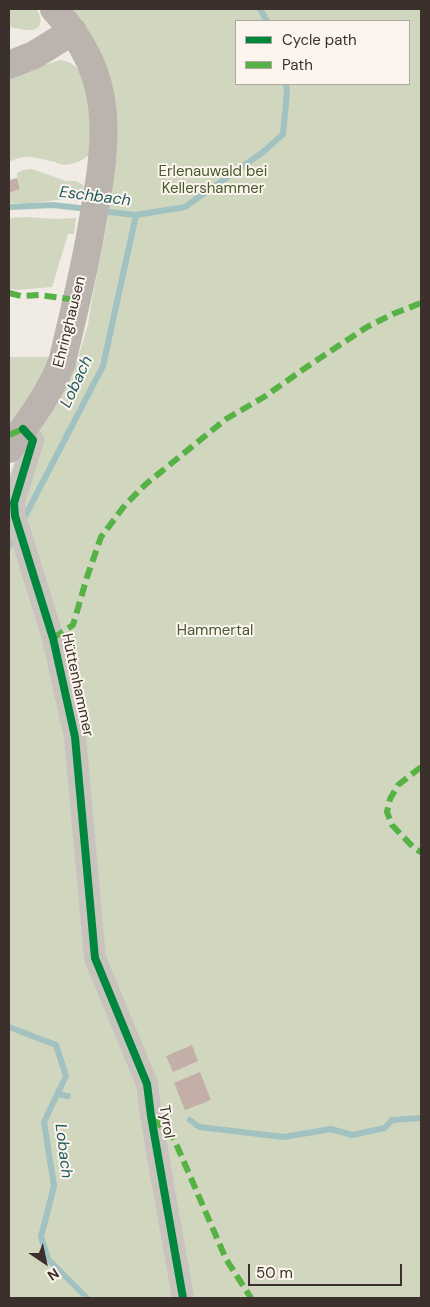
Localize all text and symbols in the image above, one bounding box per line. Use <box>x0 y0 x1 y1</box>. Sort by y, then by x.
legend <box>235 20 410 85</box>
text: Cycle path <box>282 30 357 50</box>
text: Path <box>282 55 313 75</box>
park label: Erlenauwald bei Kellershammer <box>159 163 267 198</box>
water label: Eschbach <box>58 183 132 211</box>
street label: Ehringhausen <box>50 275 90 369</box>
water label: Lobach <box>57 353 97 411</box>
park label: Hammertal <box>177 622 253 640</box>
street label: Hüttenhammer <box>57 632 97 738</box>
street label: Tyrol <box>154 1104 178 1140</box>
water label: Lobach <box>50 1123 76 1179</box>
north arrow <box>20 1237 70 1287</box>
scale bar <box>250 1254 404 1286</box>
text: 50 m <box>256 1263 293 1283</box>
text: N <box>44 1264 63 1285</box>

